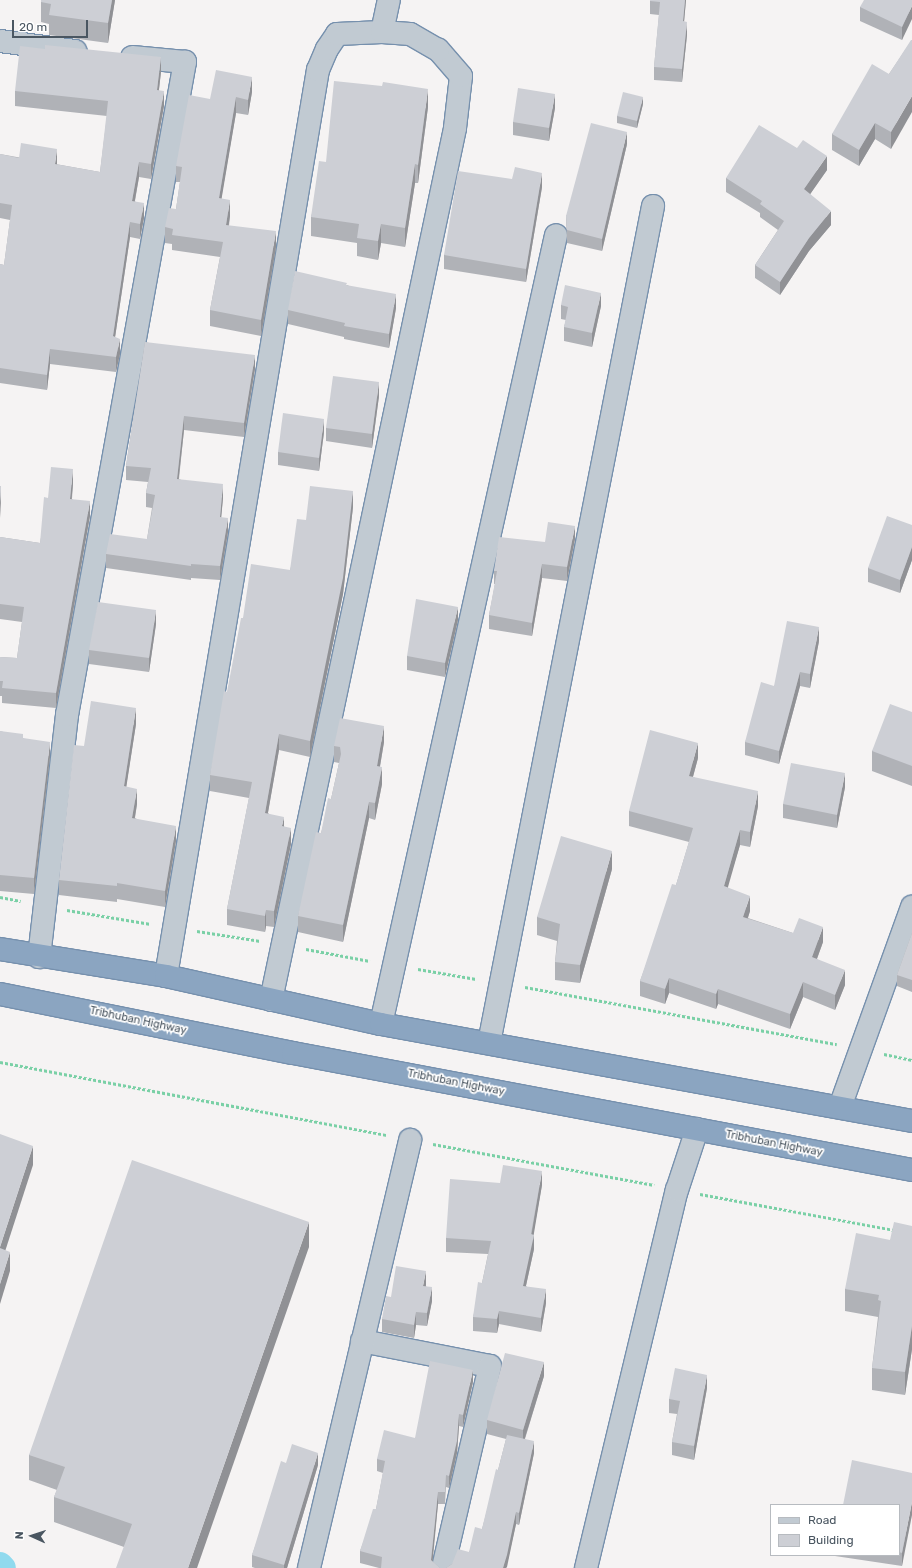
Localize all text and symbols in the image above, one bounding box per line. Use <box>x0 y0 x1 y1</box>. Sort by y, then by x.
scale bar <box>14 12 90 38</box>
text: 20 m <box>19 20 47 34</box>
street label: Tribhuban Highway <box>88 1004 188 1038</box>
street label: Tribhuban Highway <box>406 1067 506 1099</box>
street label: Tribhuban Highway <box>724 1128 824 1160</box>
legend <box>770 1504 900 1556</box>
text: Road <box>808 1513 836 1527</box>
north arrow <box>12 1516 52 1556</box>
text: N <box>13 1531 26 1540</box>
text: Building <box>808 1533 854 1547</box>

